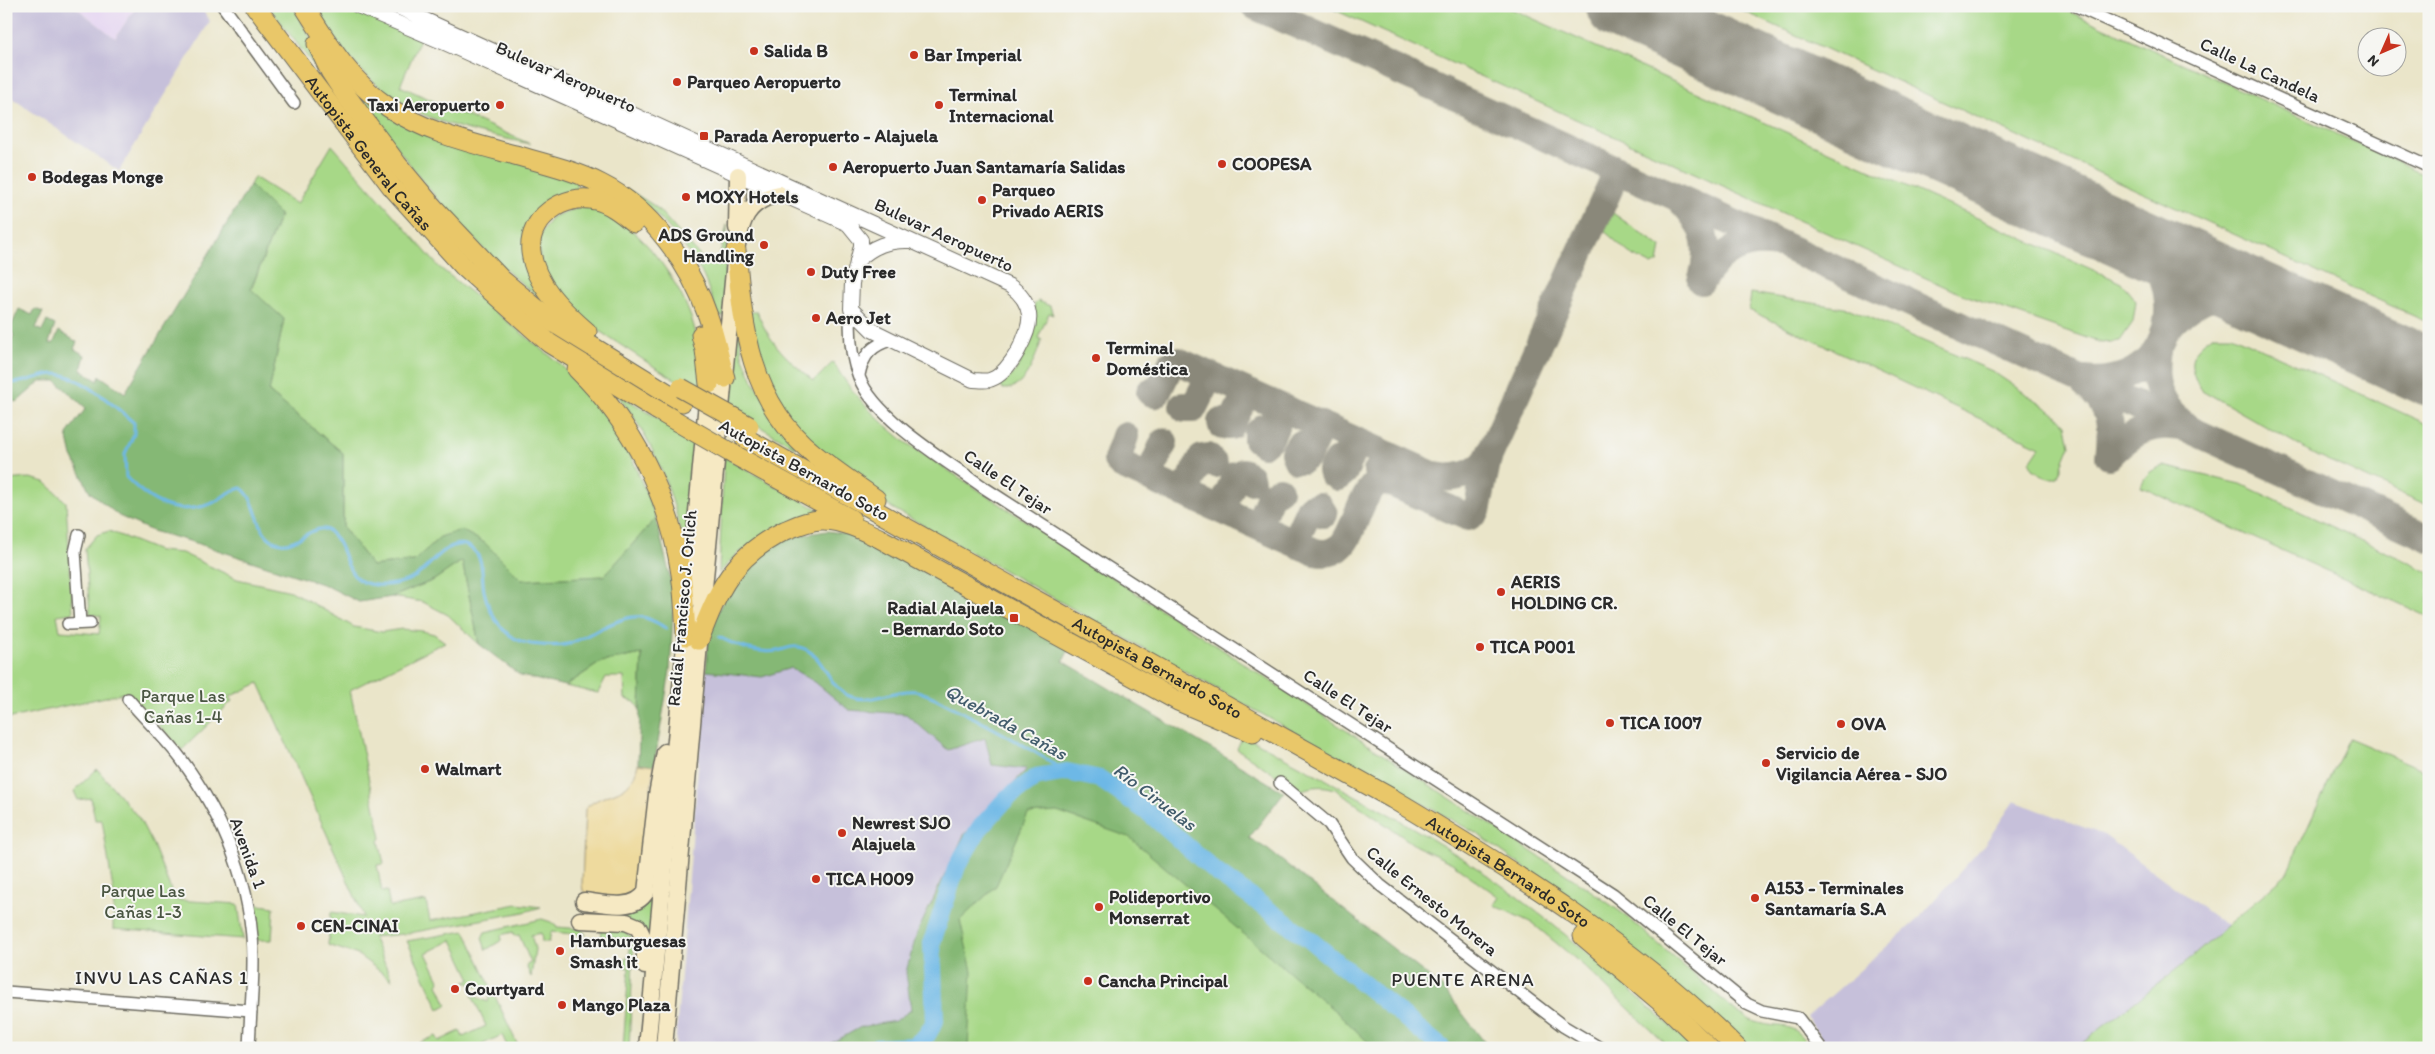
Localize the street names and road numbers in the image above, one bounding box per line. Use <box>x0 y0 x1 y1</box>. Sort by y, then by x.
street label: Calle La Candela <box>2196 33 2324 108</box>
street label: Bulevar Aeropuerto <box>493 36 639 118</box>
street label: Autopista General Cañas <box>301 71 437 235</box>
street label: Bulevar Aeropuerto <box>871 193 1017 277</box>
street label: Autopista Bernardo Soto <box>715 414 893 526</box>
street label: Calle El Tejar <box>959 444 1057 520</box>
street label: Radial Francisco J. Orlich <box>662 509 702 707</box>
street label: Autopista Bernardo Soto <box>1069 612 1246 724</box>
street label: Calle El Tejar <box>1299 664 1397 738</box>
street label: Autopista Bernardo Soto <box>1422 810 1595 933</box>
street label: Avenida 1 <box>225 814 271 892</box>
street label: Calle Ernesto Morera <box>1362 841 1503 961</box>
street label: Calle El Tejar <box>1638 889 1732 971</box>

